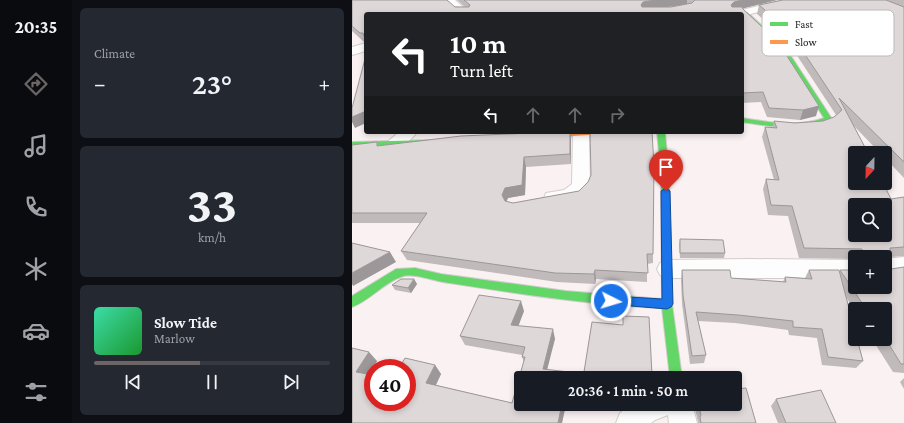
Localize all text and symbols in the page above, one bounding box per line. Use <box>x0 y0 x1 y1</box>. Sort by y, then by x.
legend <box>762 10 894 56</box>
text: 20:35 <box>15 17 57 37</box>
text: Fast <box>795 18 814 30</box>
icon: left <box>384 28 436 80</box>
text: 10 m <box>450 28 507 59</box>
text: Slow <box>795 36 817 48</box>
text: Climate <box>94 46 135 61</box>
text: Turn left <box>450 61 513 81</box>
text: 23° <box>192 67 232 100</box>
icon: directions <box>22 70 50 98</box>
text: − <box>94 71 106 96</box>
text: + <box>318 71 330 96</box>
icon: left <box>480 104 502 126</box>
icon: ahead <box>522 104 544 126</box>
icon: ahead <box>564 104 586 126</box>
icon: right <box>606 104 628 126</box>
icon: music <box>22 132 50 160</box>
north arrow <box>848 146 892 190</box>
map controls <box>848 146 892 346</box>
pin <box>649 150 683 191</box>
icon: arrive <box>655 156 677 178</box>
text: 33 <box>187 175 237 233</box>
icon: phone <box>22 193 50 221</box>
button: search <box>848 198 892 242</box>
text: km/h <box>198 230 226 245</box>
button: + <box>848 250 892 294</box>
icon: climate <box>22 255 50 283</box>
position arrow <box>590 280 632 322</box>
button: − <box>848 302 892 346</box>
text: Slow Tide <box>154 315 217 331</box>
icon: car <box>22 317 50 345</box>
text: Marlow <box>154 331 195 346</box>
speed limit sign: 40 <box>364 359 416 411</box>
icon: previous <box>122 371 144 393</box>
icon: pause <box>201 371 223 393</box>
icon: next <box>280 371 302 393</box>
icon: filters <box>22 378 50 406</box>
text: 20:36 · 1 min · 50 m <box>568 383 688 399</box>

